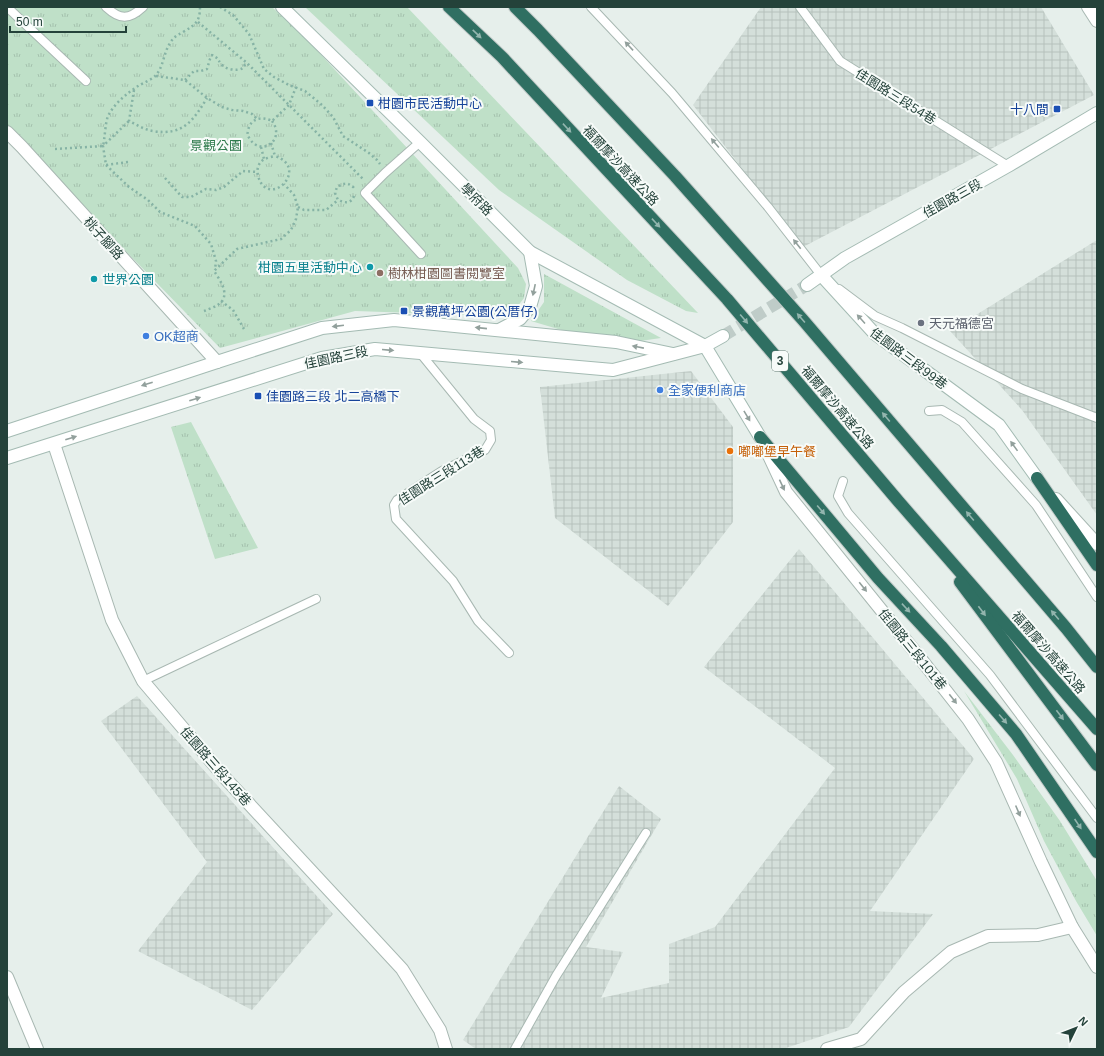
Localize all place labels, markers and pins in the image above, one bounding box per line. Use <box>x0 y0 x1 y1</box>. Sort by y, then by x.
place label: 柑園市民活動中心 <box>378 96 482 111</box>
marker: 柑園市民活動中心 <box>365 98 375 108</box>
place label: 十八間 <box>1010 102 1049 117</box>
marker: 十八間 <box>1052 104 1062 114</box>
place label: 柑園五里活動中心 <box>258 260 362 275</box>
marker: 柑園五里活動中心 <box>365 262 375 272</box>
place label: 樹林柑園圖書閱覽室 <box>388 266 505 281</box>
marker: 樹林柑園圖書閱覽室 <box>375 268 385 278</box>
place label: 世界公園 <box>102 272 154 287</box>
marker: 世界公園 <box>89 274 99 284</box>
place label: 景觀萬坪公園(公厝仔) <box>412 304 538 319</box>
marker: 景觀萬坪公園(公厝仔) <box>399 306 409 316</box>
place label: 天元福德宮 <box>929 316 994 331</box>
marker: 天元福德宮 <box>916 318 926 328</box>
place label: OK超商 <box>154 329 199 344</box>
marker: OK超商 <box>141 331 151 341</box>
place label: 全家便利商店 <box>668 383 746 398</box>
marker: 全家便利商店 <box>655 385 665 395</box>
place label: 佳園路三段 北二高橋下 <box>266 389 400 404</box>
marker: 佳園路三段 北二高橋下 <box>253 391 263 401</box>
place label: 嘟嘟堡早午餐 <box>738 444 816 459</box>
marker: 嘟嘟堡早午餐 <box>725 446 735 456</box>

